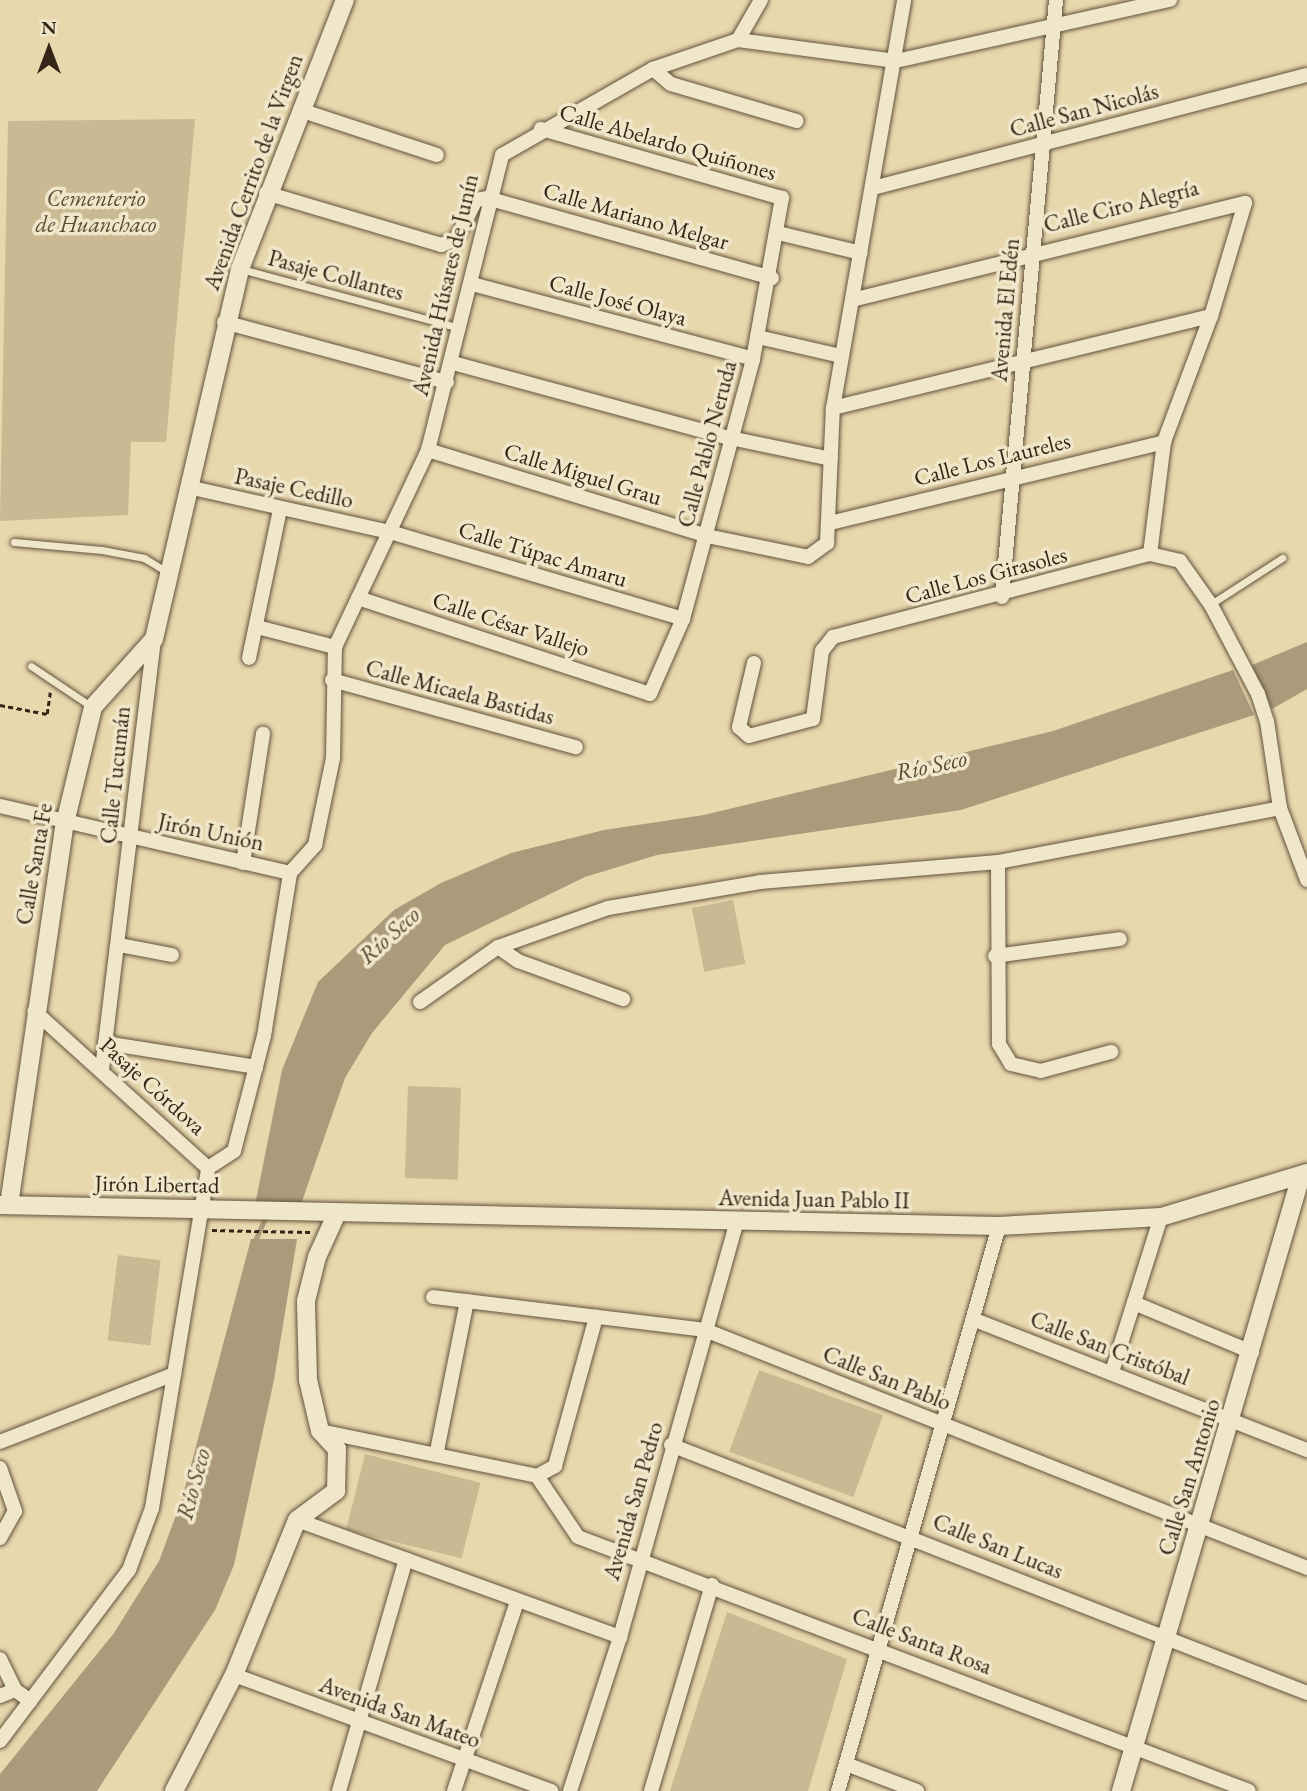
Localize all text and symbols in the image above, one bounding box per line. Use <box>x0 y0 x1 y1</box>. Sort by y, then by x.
north arrow <box>14 14 84 84</box>
text: N <box>41 15 57 40</box>
street label: Avenida Cerrito de la Virgen <box>197 50 309 294</box>
street label: Calle San Nicolás <box>1007 77 1161 143</box>
street label: Calle Abelardo Quiñones <box>556 98 780 186</box>
street label: Avenida Húsares de Junín <box>406 171 484 399</box>
street label: Calle Ciro Alegría <box>1041 173 1201 239</box>
street label: Calle Mariano Melgar <box>540 176 732 256</box>
park label: Cementerio de Huanchaco <box>35 184 157 238</box>
street label: Avenida El Edén <box>985 237 1025 383</box>
street label: Pasaje Collantes <box>265 244 407 306</box>
street label: Calle José Olaya <box>546 268 690 332</box>
street label: Calle Pablo Neruda <box>671 358 743 530</box>
street label: Calle Los Laureles <box>911 426 1073 492</box>
street label: Calle Miguel Grau <box>501 437 665 511</box>
street label: Pasaje Cedillo <box>232 462 356 514</box>
street label: Calle Túpac Amaru <box>455 515 631 593</box>
street label: Calle Los Girasoles <box>902 540 1070 610</box>
street label: Calle César Vallejo <box>429 586 593 662</box>
street label: Calle Micaela Bastidas <box>363 654 557 730</box>
street label: Calle Tucumán <box>94 705 136 845</box>
water label: Río Seco <box>892 743 970 787</box>
street label: Calle Santa Fe <box>10 801 58 927</box>
street label: Jirón Unión <box>156 807 266 857</box>
water label: Río Seco <box>352 900 426 970</box>
street label: Pasaje Córdova <box>94 1031 212 1141</box>
street label: Jirón Libertad <box>94 1169 220 1199</box>
street label: Avenida Juan Pablo II <box>718 1184 910 1214</box>
street label: Calle San Cristóbal <box>1026 1305 1194 1391</box>
street label: Calle San Pablo <box>819 1340 955 1416</box>
street label: Calle San Antonio <box>1152 1395 1226 1559</box>
street label: Avenida San Pedro <box>597 1419 669 1583</box>
water label: Río Seco <box>170 1445 216 1523</box>
street label: Calle San Lucas <box>929 1507 1067 1585</box>
street label: Calle Santa Rosa <box>848 1602 996 1680</box>
street label: Avenida San Mateo <box>316 1670 484 1754</box>

